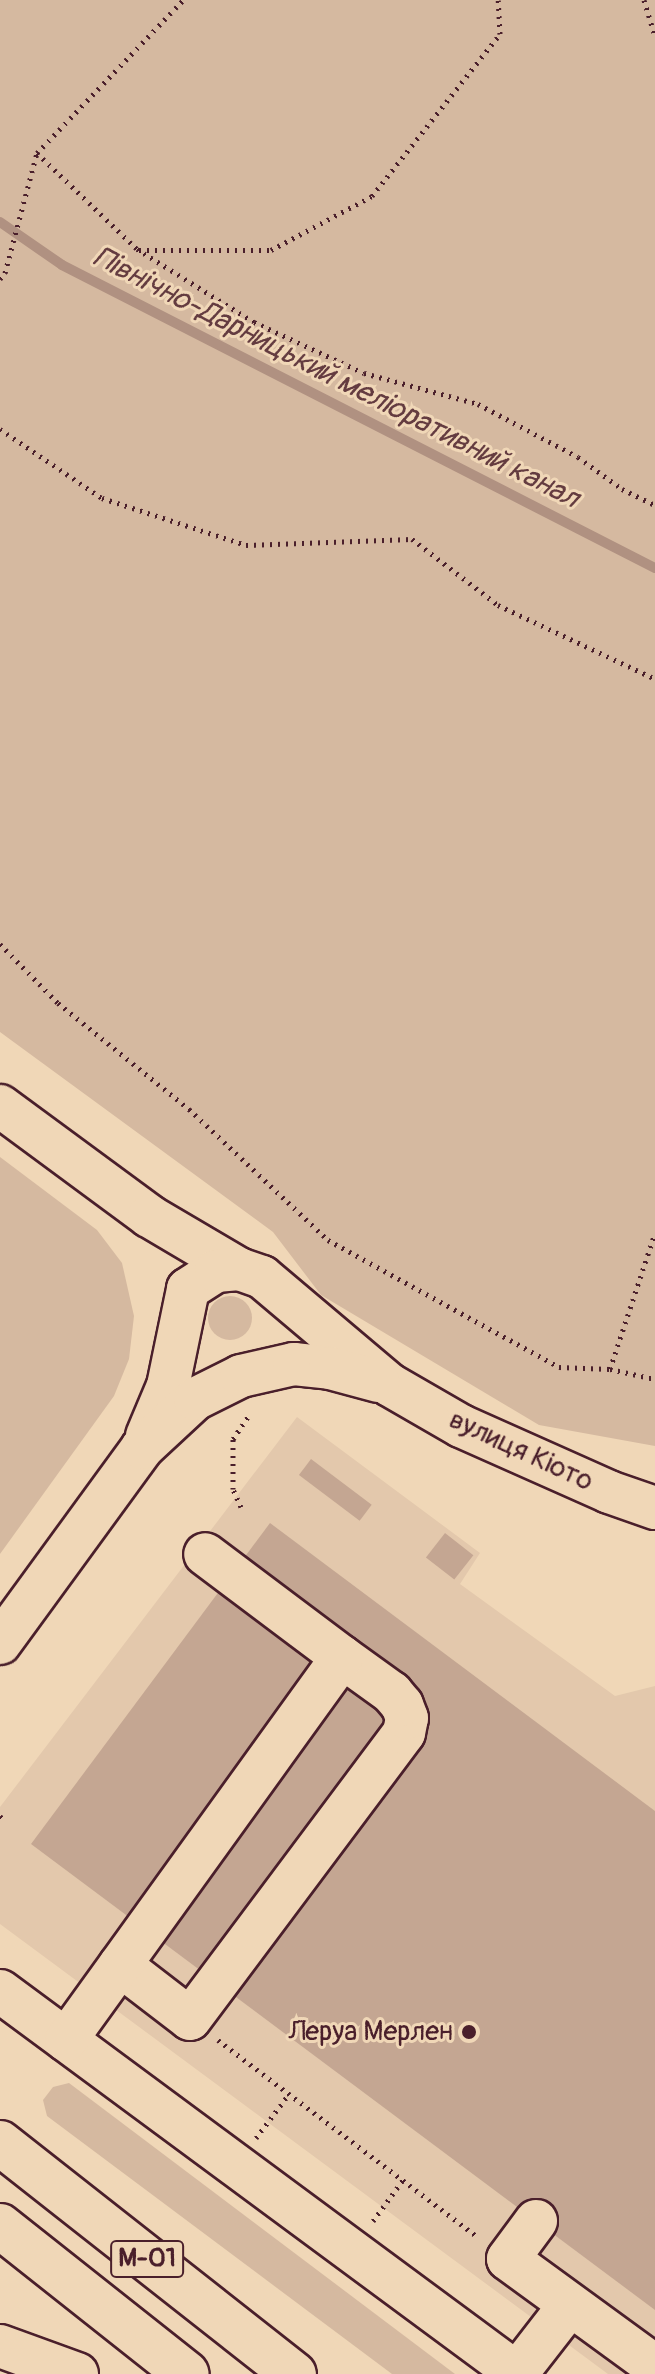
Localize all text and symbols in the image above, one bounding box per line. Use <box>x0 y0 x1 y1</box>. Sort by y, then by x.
water label: Північно-Дарницький меліоративний канал <box>87 239 585 517</box>
street label: вулиця Кіото <box>444 1403 598 1499</box>
place label: Леруа Мерлен <box>288 2015 453 2049</box>
marker: Леруа Мерлен <box>460 2023 478 2041</box>
road number: М-01 <box>109 2237 185 2281</box>

